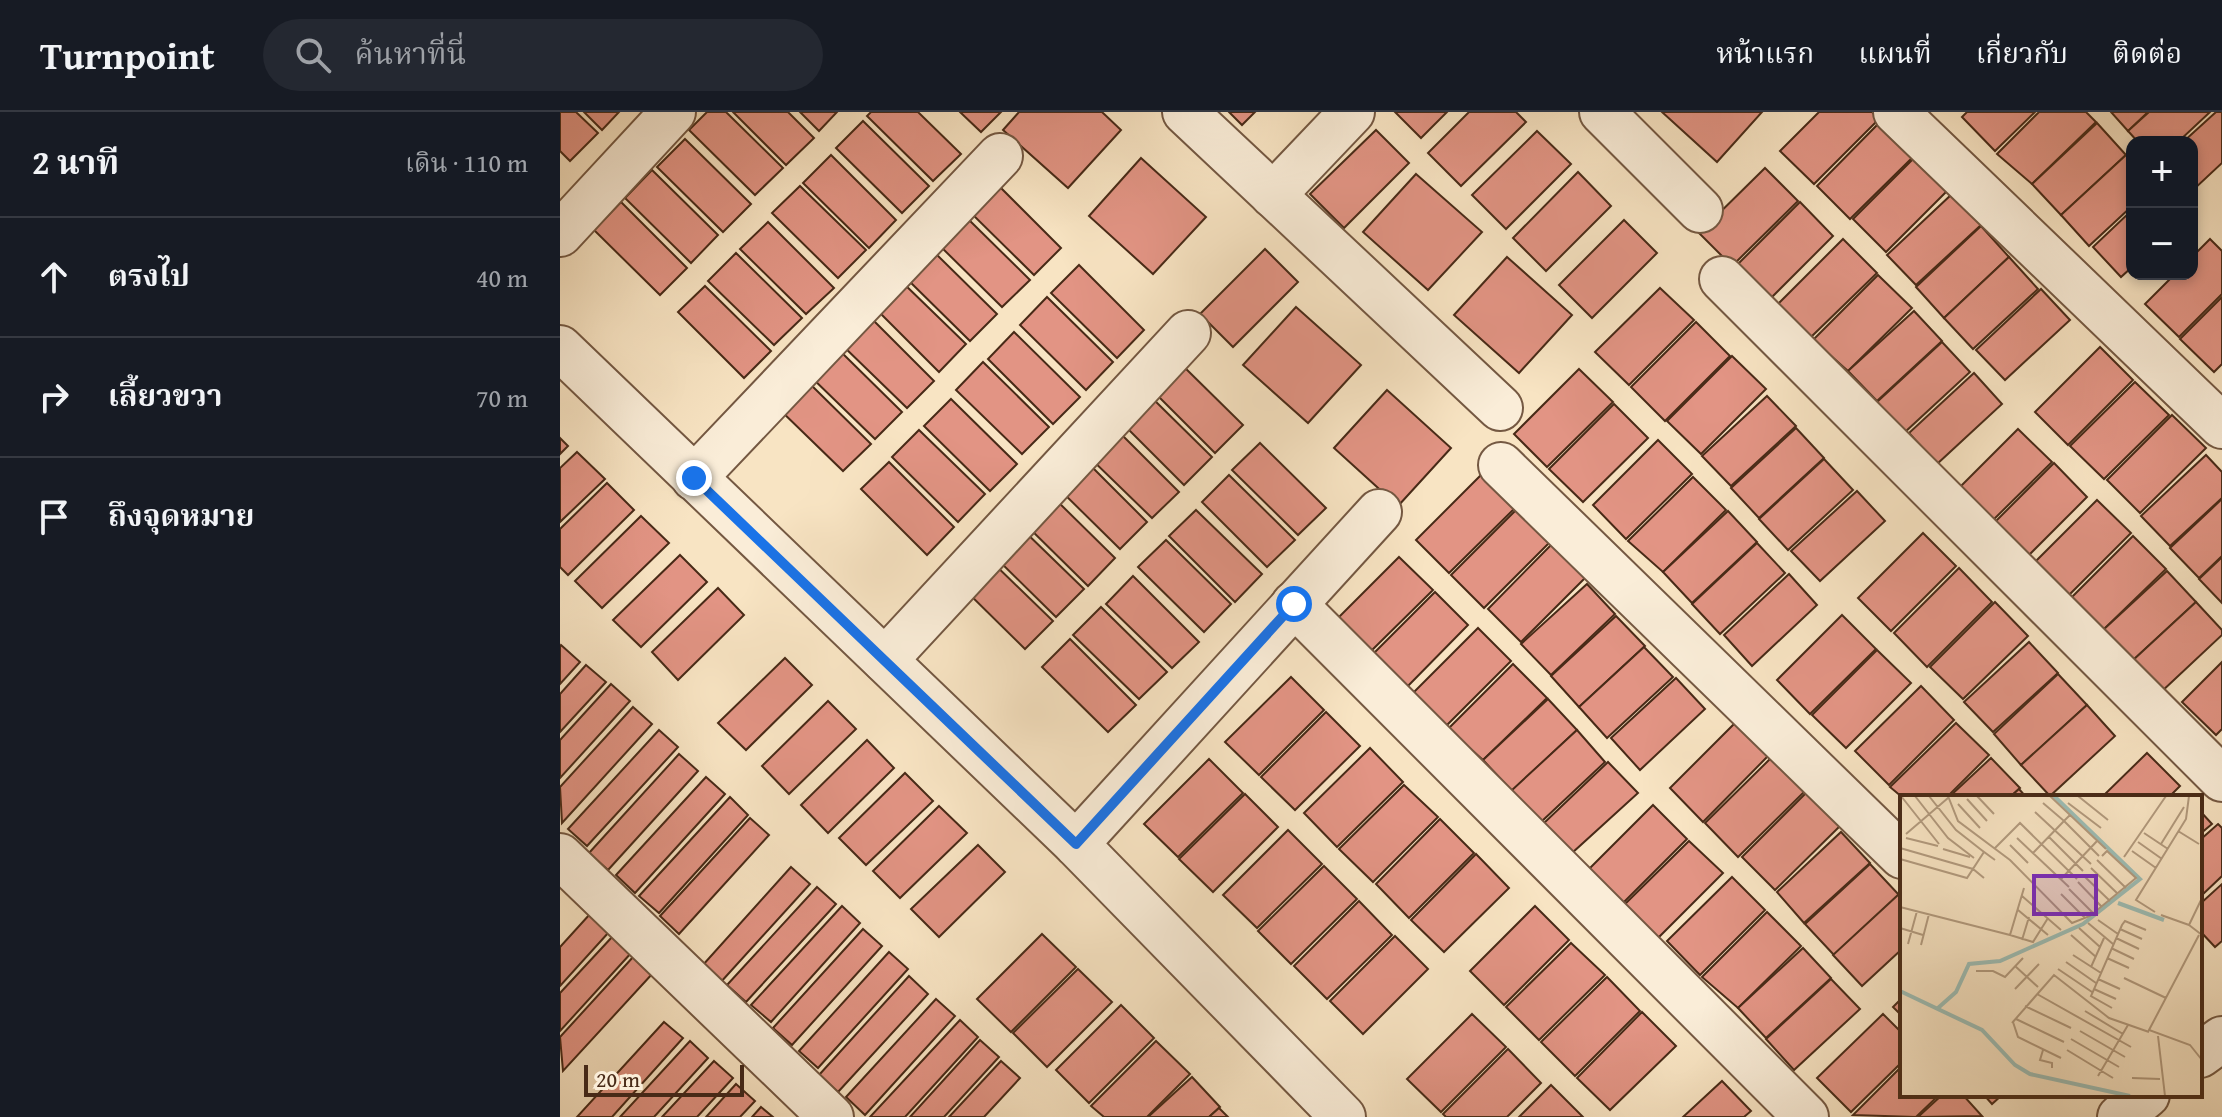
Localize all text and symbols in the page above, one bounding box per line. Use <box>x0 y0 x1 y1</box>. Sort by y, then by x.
search box <box>263 19 823 91</box>
text: Turnpoint <box>40 27 215 83</box>
text: ค้นหาที่นี่ <box>355 31 466 75</box>
text: หน้าแรก <box>1716 32 1814 73</box>
text: แผนที่ <box>1858 32 1932 73</box>
text: เกี่ยวกับ <box>1976 32 2068 73</box>
text: ติดต่อ <box>2112 32 2182 73</box>
icon: search <box>291 33 335 77</box>
map controls <box>2126 136 2198 280</box>
button: + <box>2126 136 2198 208</box>
text: 2 นาที <box>32 137 119 186</box>
text: เดิน · 110 m <box>405 143 528 182</box>
button: − <box>2126 208 2198 280</box>
text: ตรงไป <box>108 253 190 297</box>
icon: ahead <box>32 255 76 299</box>
text: 40 m <box>476 258 528 297</box>
text: เลี้ยวขวา <box>108 373 222 417</box>
icon: right <box>32 375 76 419</box>
text: 70 m <box>476 378 528 417</box>
route end <box>676 460 712 496</box>
text: ถึงจุดหมาย <box>108 493 254 537</box>
icon: arrive <box>32 495 76 539</box>
route start <box>1276 586 1312 622</box>
inset map <box>1900 795 2202 1097</box>
scale bar <box>584 1061 744 1097</box>
text: 20 m <box>596 1063 640 1095</box>

